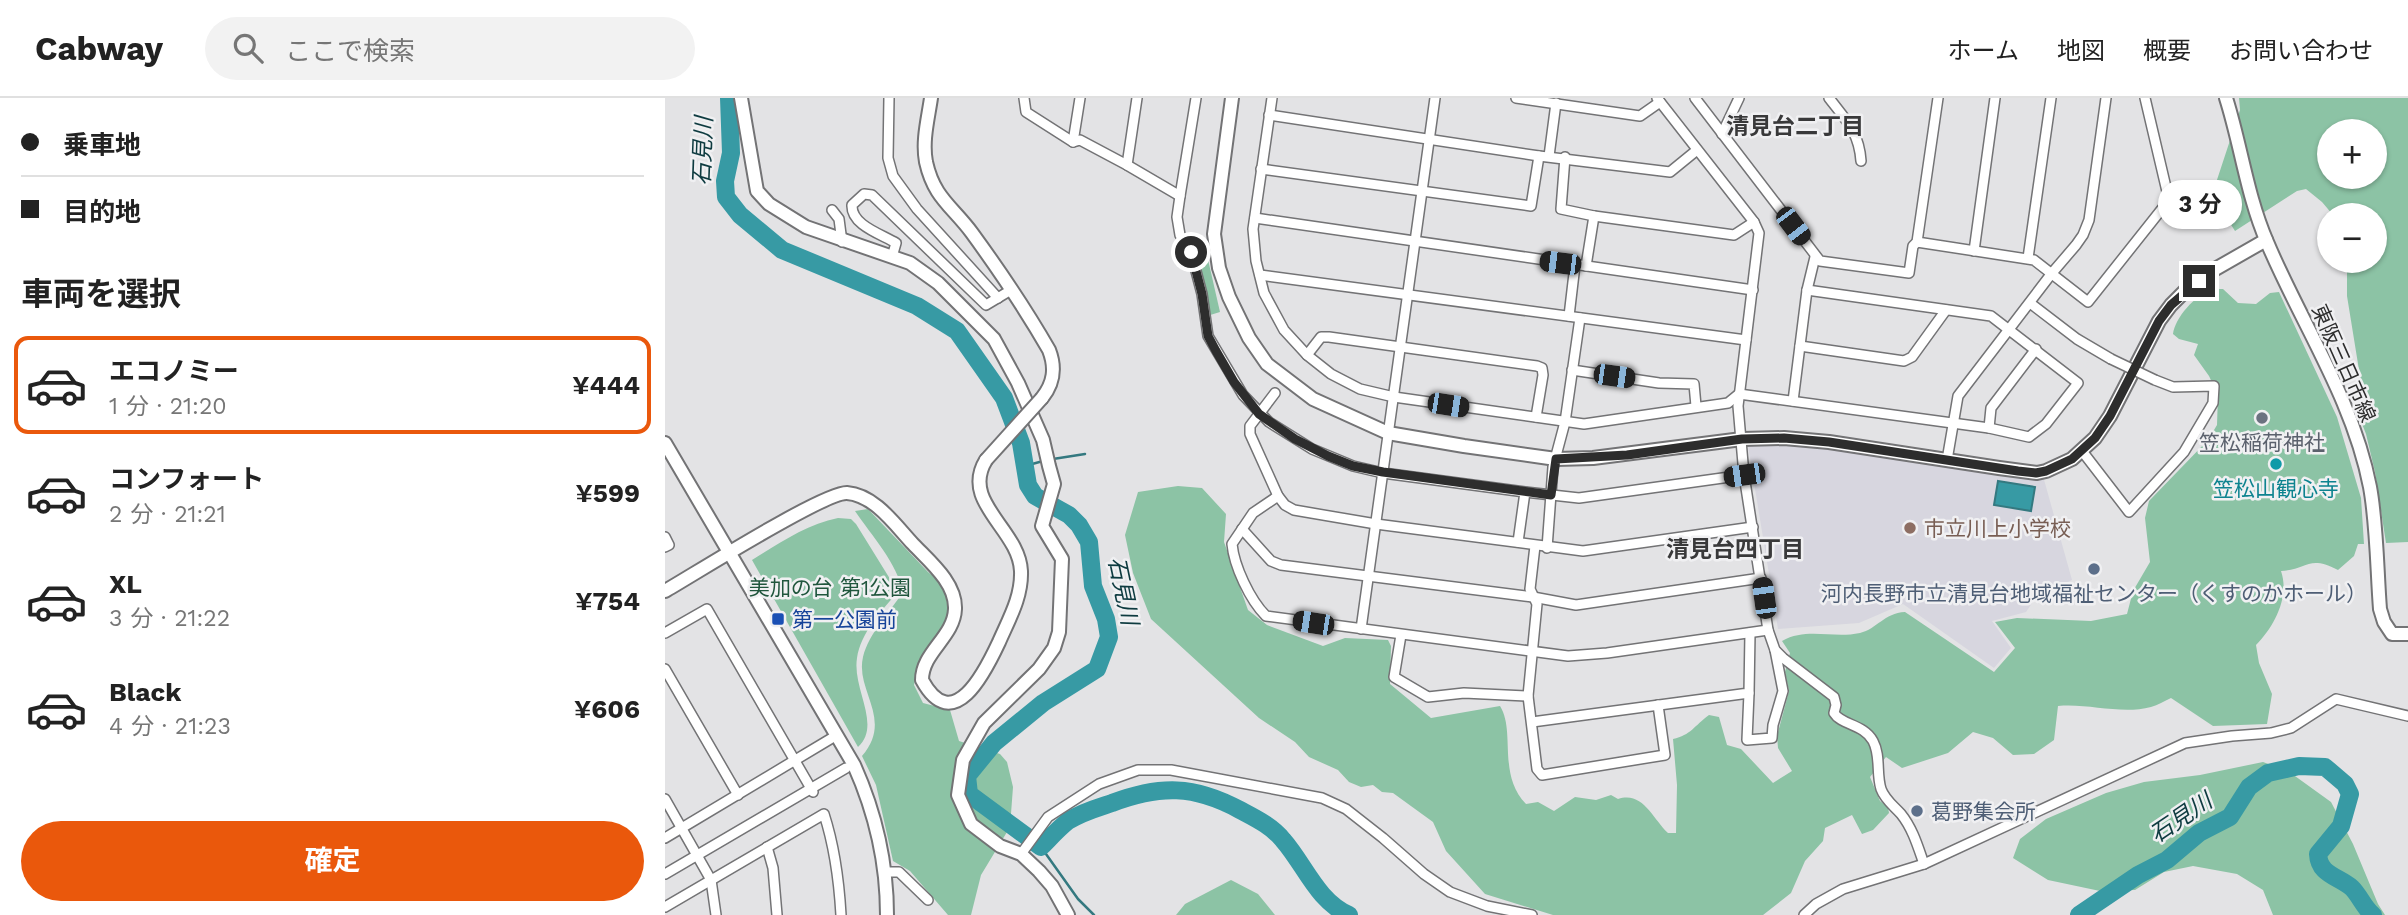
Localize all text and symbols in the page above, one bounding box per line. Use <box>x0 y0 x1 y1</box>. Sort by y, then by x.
search box <box>205 17 695 80</box>
text: Cabway <box>35 29 163 68</box>
icon: search <box>229 29 267 67</box>
text: ここで検索 <box>285 36 415 66</box>
text: ホーム <box>1948 37 2019 65</box>
text: 地図 <box>2057 37 2105 65</box>
text: 概要 <box>2143 37 2191 65</box>
text: お問い合わせ <box>2229 37 2373 65</box>
water label: 石見川 <box>688 113 718 186</box>
district label: 清見台二丁目 <box>1726 113 1864 140</box>
map controls <box>2317 119 2387 273</box>
button: + <box>2317 119 2387 189</box>
text: 乗車地 <box>63 130 141 160</box>
callout: 3 分 <box>2157 180 2241 228</box>
text: 3 分 <box>2178 191 2222 218</box>
text: 目的地 <box>63 197 141 227</box>
car <box>1772 203 1815 249</box>
button: − <box>2317 203 2387 273</box>
route start <box>1175 236 1207 268</box>
car <box>1538 250 1583 276</box>
route end <box>2183 265 2215 297</box>
text: 車両を選択 <box>21 275 181 313</box>
street label: 東阪三日市線 <box>2307 300 2381 426</box>
icon: car <box>25 354 88 417</box>
text: エコノミー <box>109 356 239 386</box>
car <box>1592 363 1637 389</box>
text: ¥444 <box>572 370 640 400</box>
car <box>1426 391 1471 419</box>
text: 1 分 · 21:20 <box>109 393 227 420</box>
marker: 笠松稲荷神社 <box>2254 410 2270 426</box>
place label: 笠松稲荷神社 <box>2199 430 2325 455</box>
marker: 笠松山観心寺 <box>2268 456 2284 472</box>
icon: car <box>25 462 88 525</box>
car <box>1722 462 1767 488</box>
text: コンフォート <box>109 464 264 494</box>
place label: 笠松山観心寺 <box>2213 476 2339 501</box>
text: ¥599 <box>575 478 640 508</box>
text: 2 分 · 21:21 <box>109 501 226 528</box>
place label: 市立川上小学校 <box>1924 516 2071 541</box>
marker: 市立川上小学校 <box>1902 520 1918 536</box>
district label: 清見台四丁目 <box>1666 536 1804 563</box>
water label: 石見川 <box>1103 554 1144 630</box>
marker: 河内長野市立清見台地域福祉センター（くすのかホール） <box>2086 561 2102 577</box>
text: XL <box>109 569 142 599</box>
icon: car <box>25 570 88 633</box>
park label: 美加の台 第1公園 <box>749 575 911 600</box>
car <box>1751 576 1778 620</box>
place label: 河内長野市立清見台地域福祉センター（くすのかホール） <box>1821 581 2367 606</box>
text: ¥754 <box>575 586 640 616</box>
text: 3 分 · 21:22 <box>109 605 230 632</box>
place label: 第一公園前 <box>792 607 897 632</box>
car <box>1291 609 1336 637</box>
marker: 第一公園前 <box>770 611 786 627</box>
text: Black <box>109 677 181 707</box>
icon: car <box>25 678 88 741</box>
text: ¥606 <box>574 694 640 724</box>
text: 4 分 · 21:23 <box>109 713 231 740</box>
water label: 石見川 <box>2145 786 2220 848</box>
place label: 葛野集会所 <box>1931 799 2036 824</box>
marker: 葛野集会所 <box>1909 803 1925 819</box>
button: 確定 <box>21 821 644 901</box>

